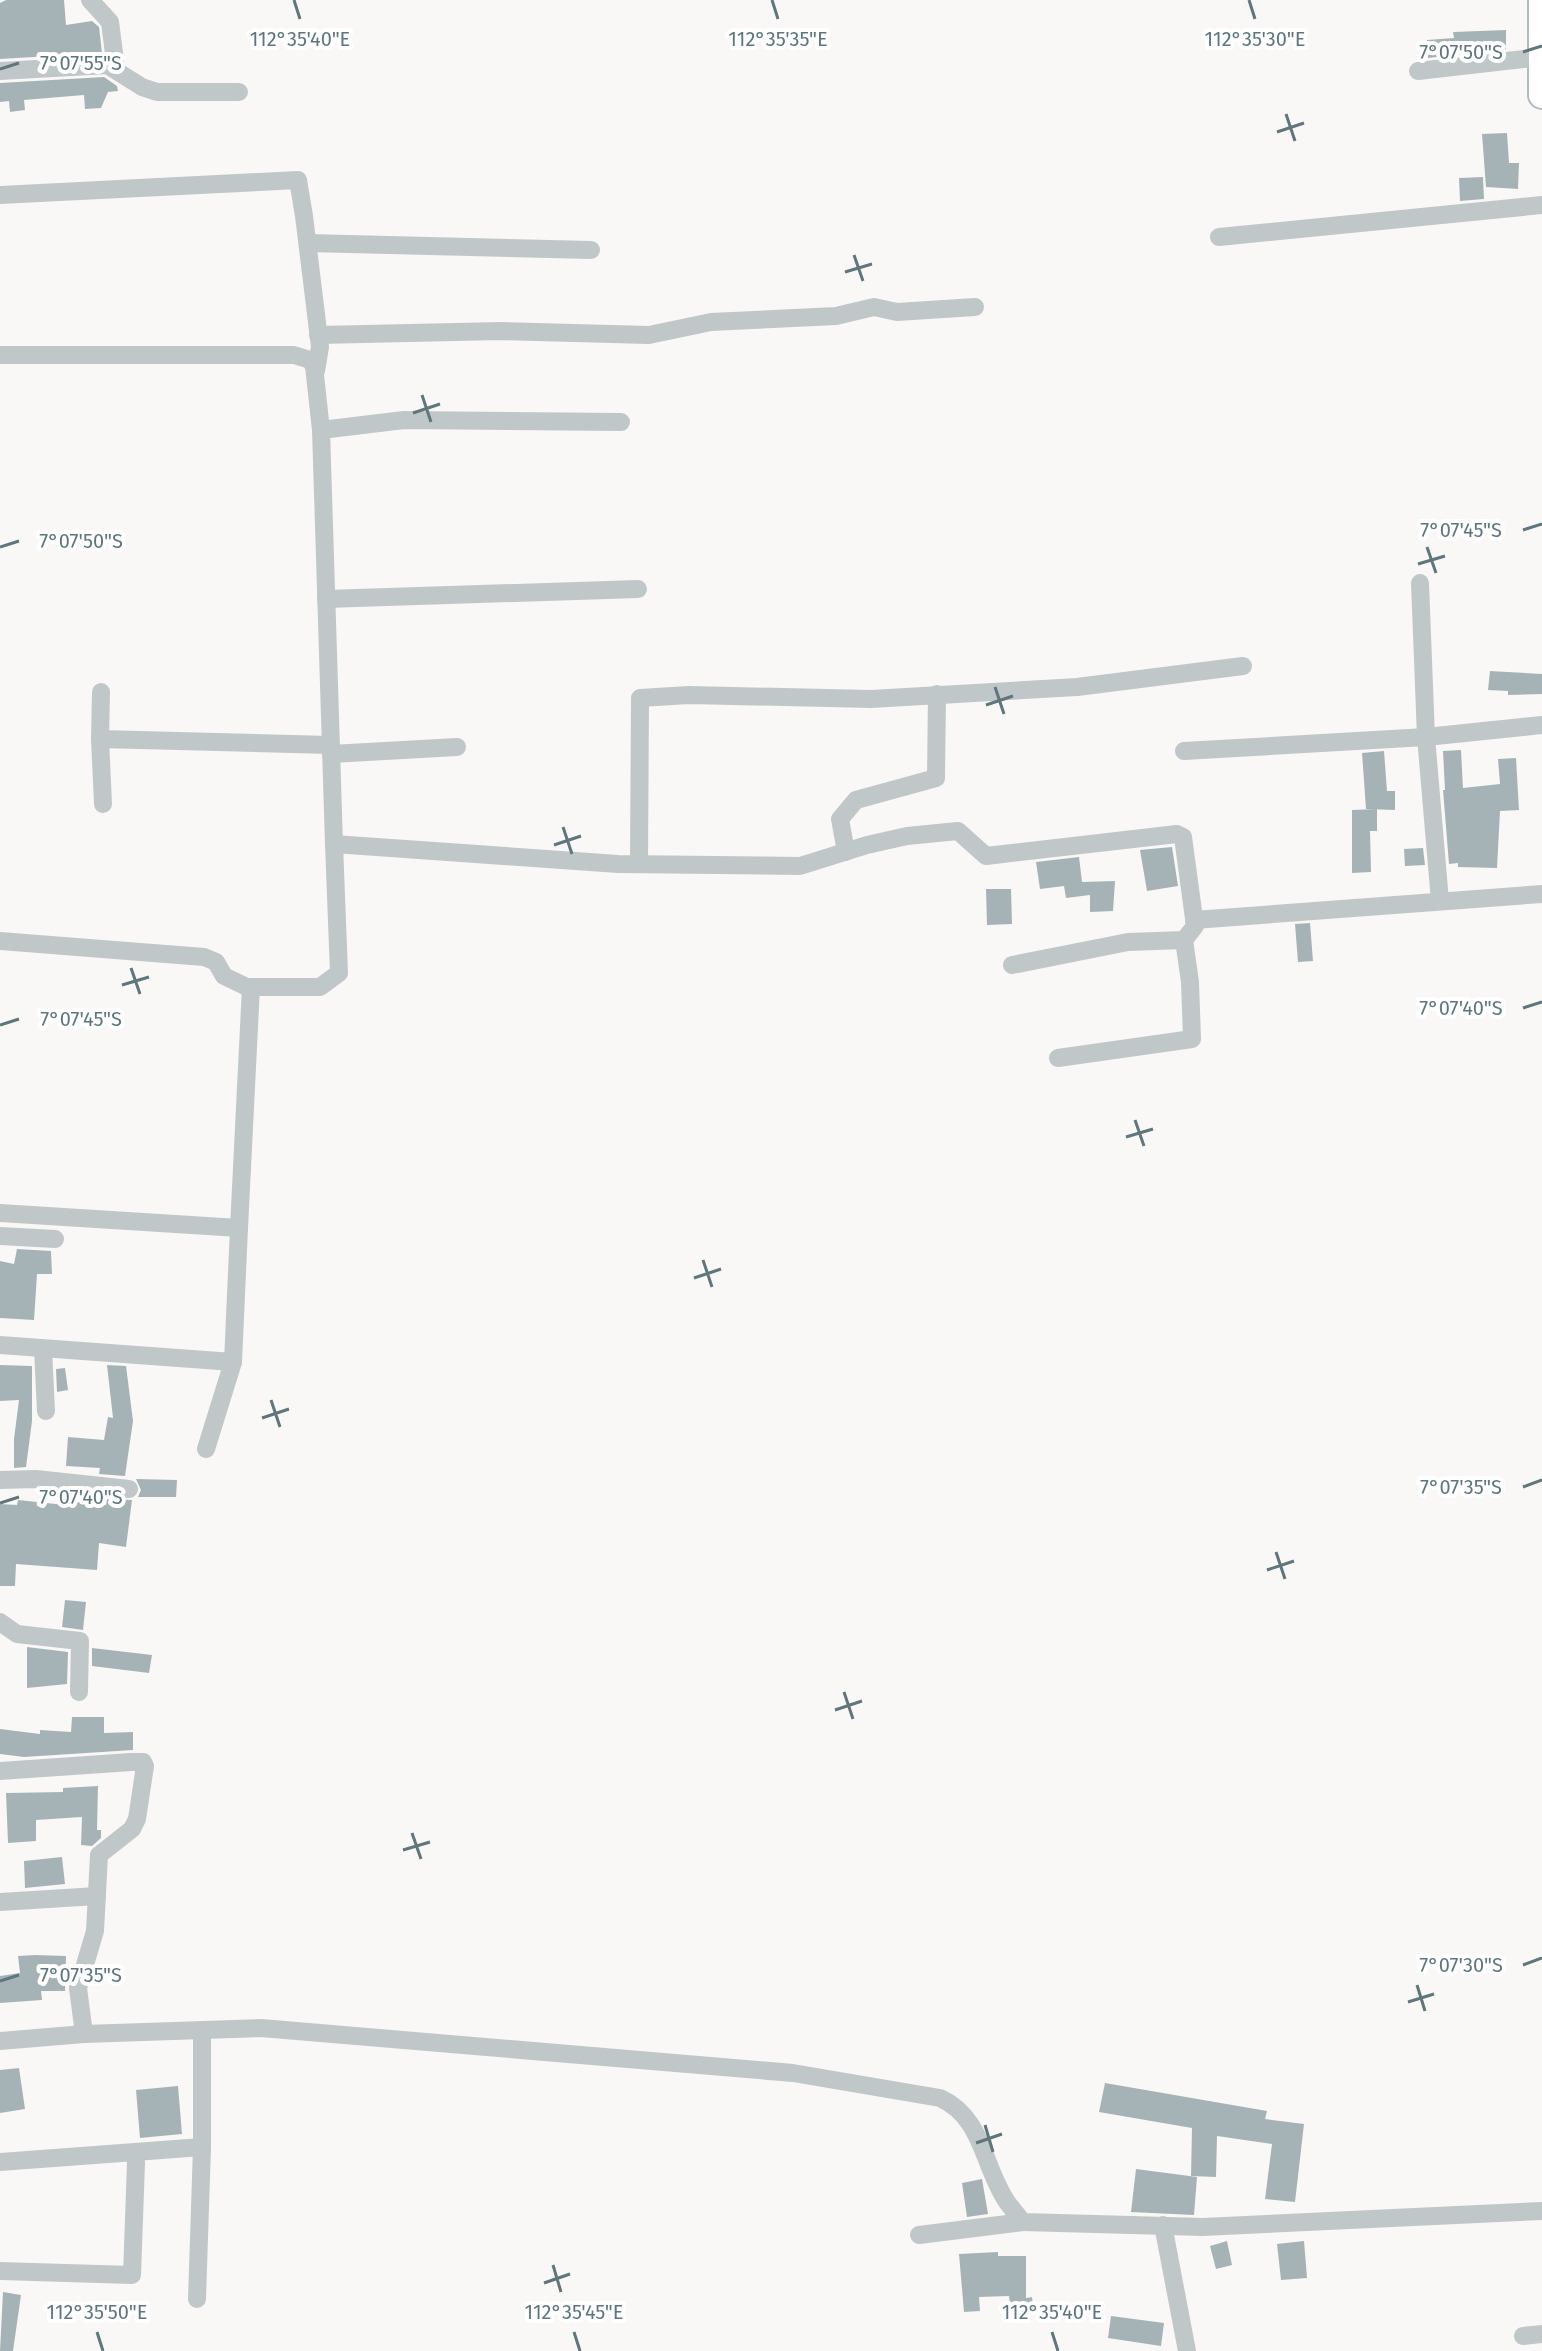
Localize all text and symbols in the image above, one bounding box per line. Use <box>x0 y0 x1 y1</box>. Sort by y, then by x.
text: 112°35'40"E <box>250 27 350 51</box>
text: 112°35'35"E <box>728 27 828 51</box>
text: 112°35'30"E <box>1205 27 1305 51</box>
text: 7°07'50"S <box>1419 40 1503 64</box>
text: 7°07'55"S <box>40 51 122 75</box>
text: 7°07'45"S <box>1420 518 1502 542</box>
text: 7°07'50"S <box>39 529 123 553</box>
text: 7°07'40"S <box>1419 996 1503 1020</box>
text: 7°07'45"S <box>40 1007 122 1031</box>
text: 7°07'35"S <box>1420 1475 1502 1499</box>
text: 7°07'40"S <box>39 1485 123 1509</box>
text: 7°07'30"S <box>1419 1953 1503 1977</box>
text: 7°07'35"S <box>40 1963 122 1987</box>
text: 112°35'50"E <box>47 2300 147 2324</box>
text: 112°35'45"E <box>525 2300 623 2324</box>
text: 112°35'40"E <box>1002 2300 1102 2324</box>

